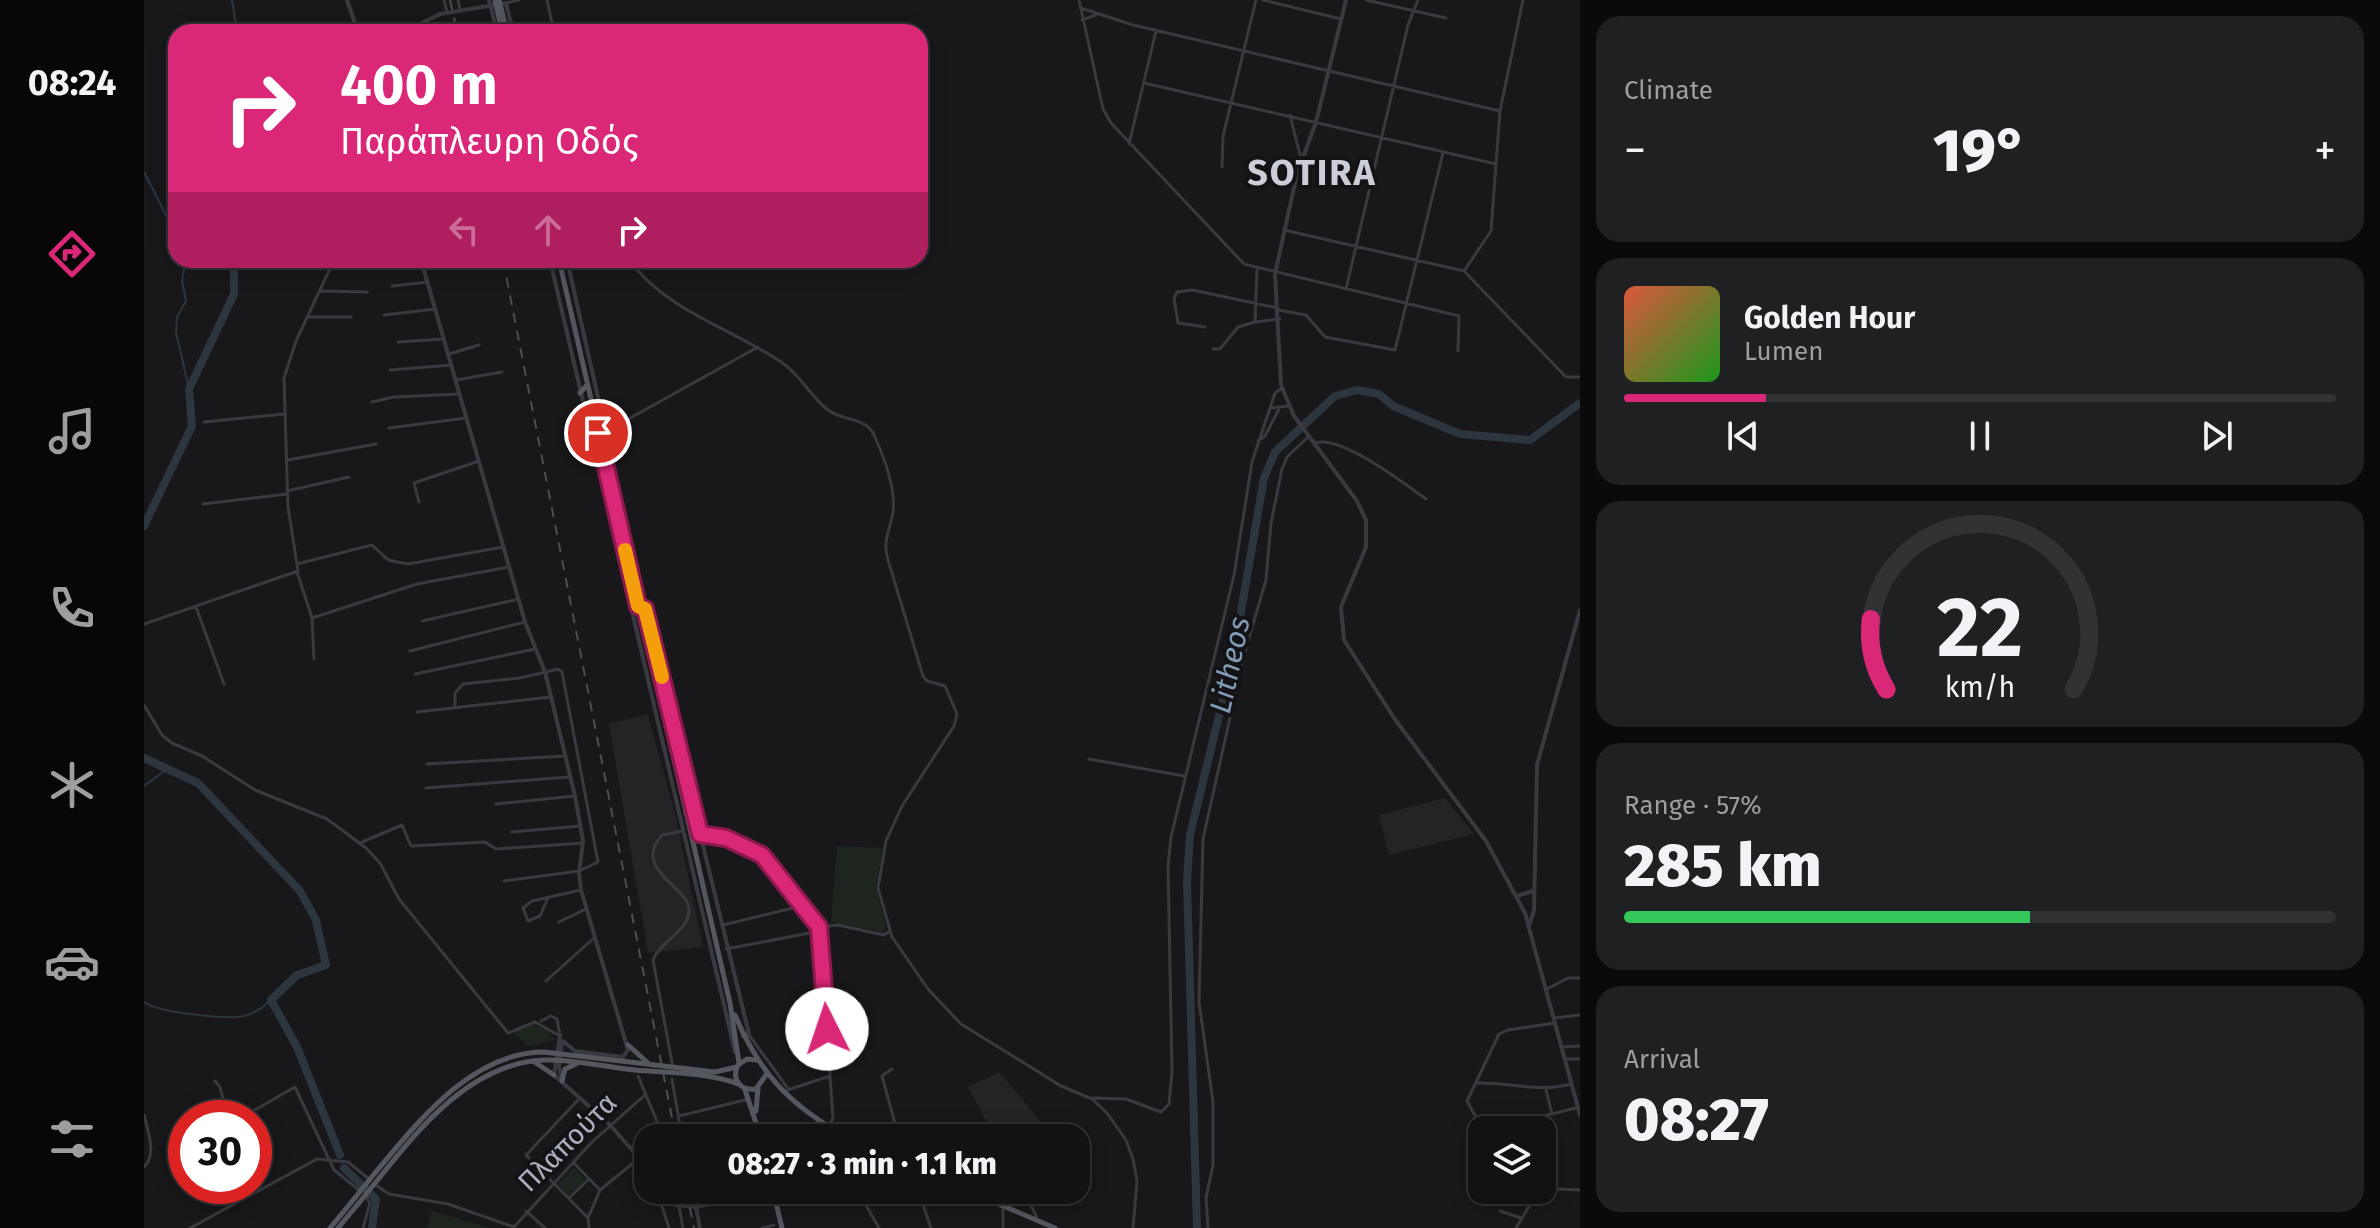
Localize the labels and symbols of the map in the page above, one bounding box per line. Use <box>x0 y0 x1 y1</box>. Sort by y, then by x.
district label: SOTIRA <box>1247 151 1377 195</box>
pin <box>564 399 632 467</box>
water label: Litheos <box>1202 613 1258 717</box>
position arrow <box>785 987 869 1071</box>
street label: Πλαπούτα <box>511 1086 624 1199</box>
speed limit sign: 30 <box>168 1100 272 1204</box>

